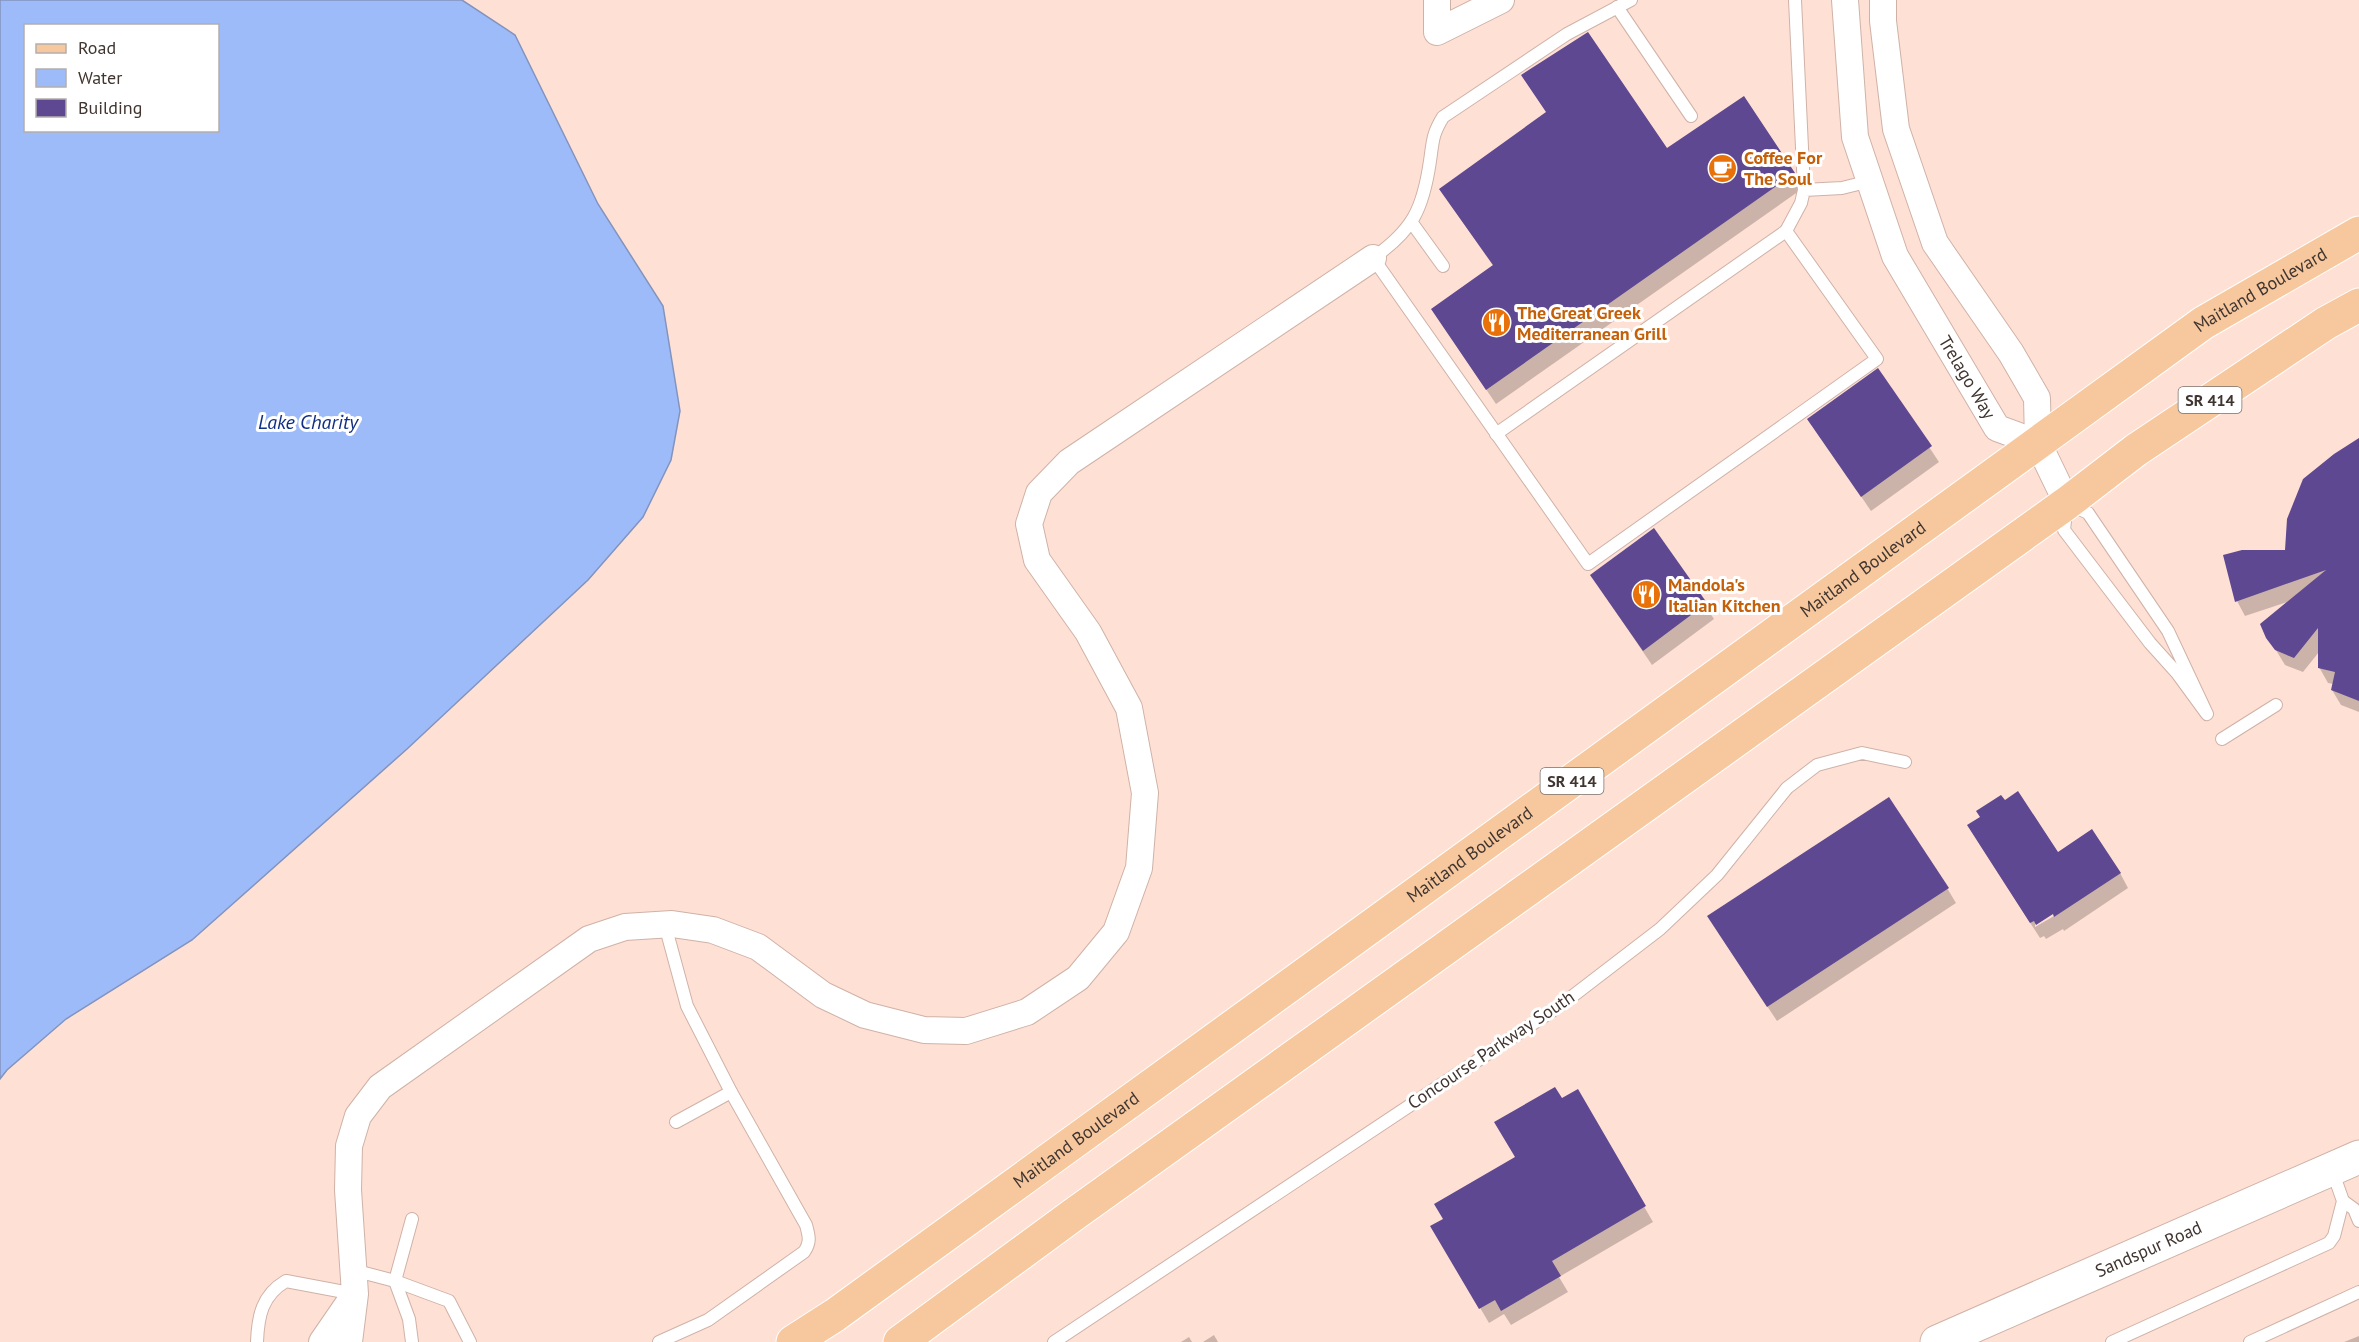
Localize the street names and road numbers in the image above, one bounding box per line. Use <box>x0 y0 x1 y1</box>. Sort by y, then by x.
street label: Maitland Boulevard <box>2189 242 2331 337</box>
street label: Trelago Way <box>1934 331 2001 423</box>
road number: SR 414 <box>2178 387 2242 413</box>
street label: Maitland Boulevard <box>1795 516 1930 622</box>
road number: SR 414 <box>1540 768 1604 794</box>
street label: Maitland Boulevard <box>1402 801 1537 908</box>
street label: Concourse Parkway South <box>1403 985 1579 1114</box>
street label: Maitland Boulevard <box>1009 1086 1143 1193</box>
street label: Sandspur Road <box>2091 1215 2205 1282</box>

